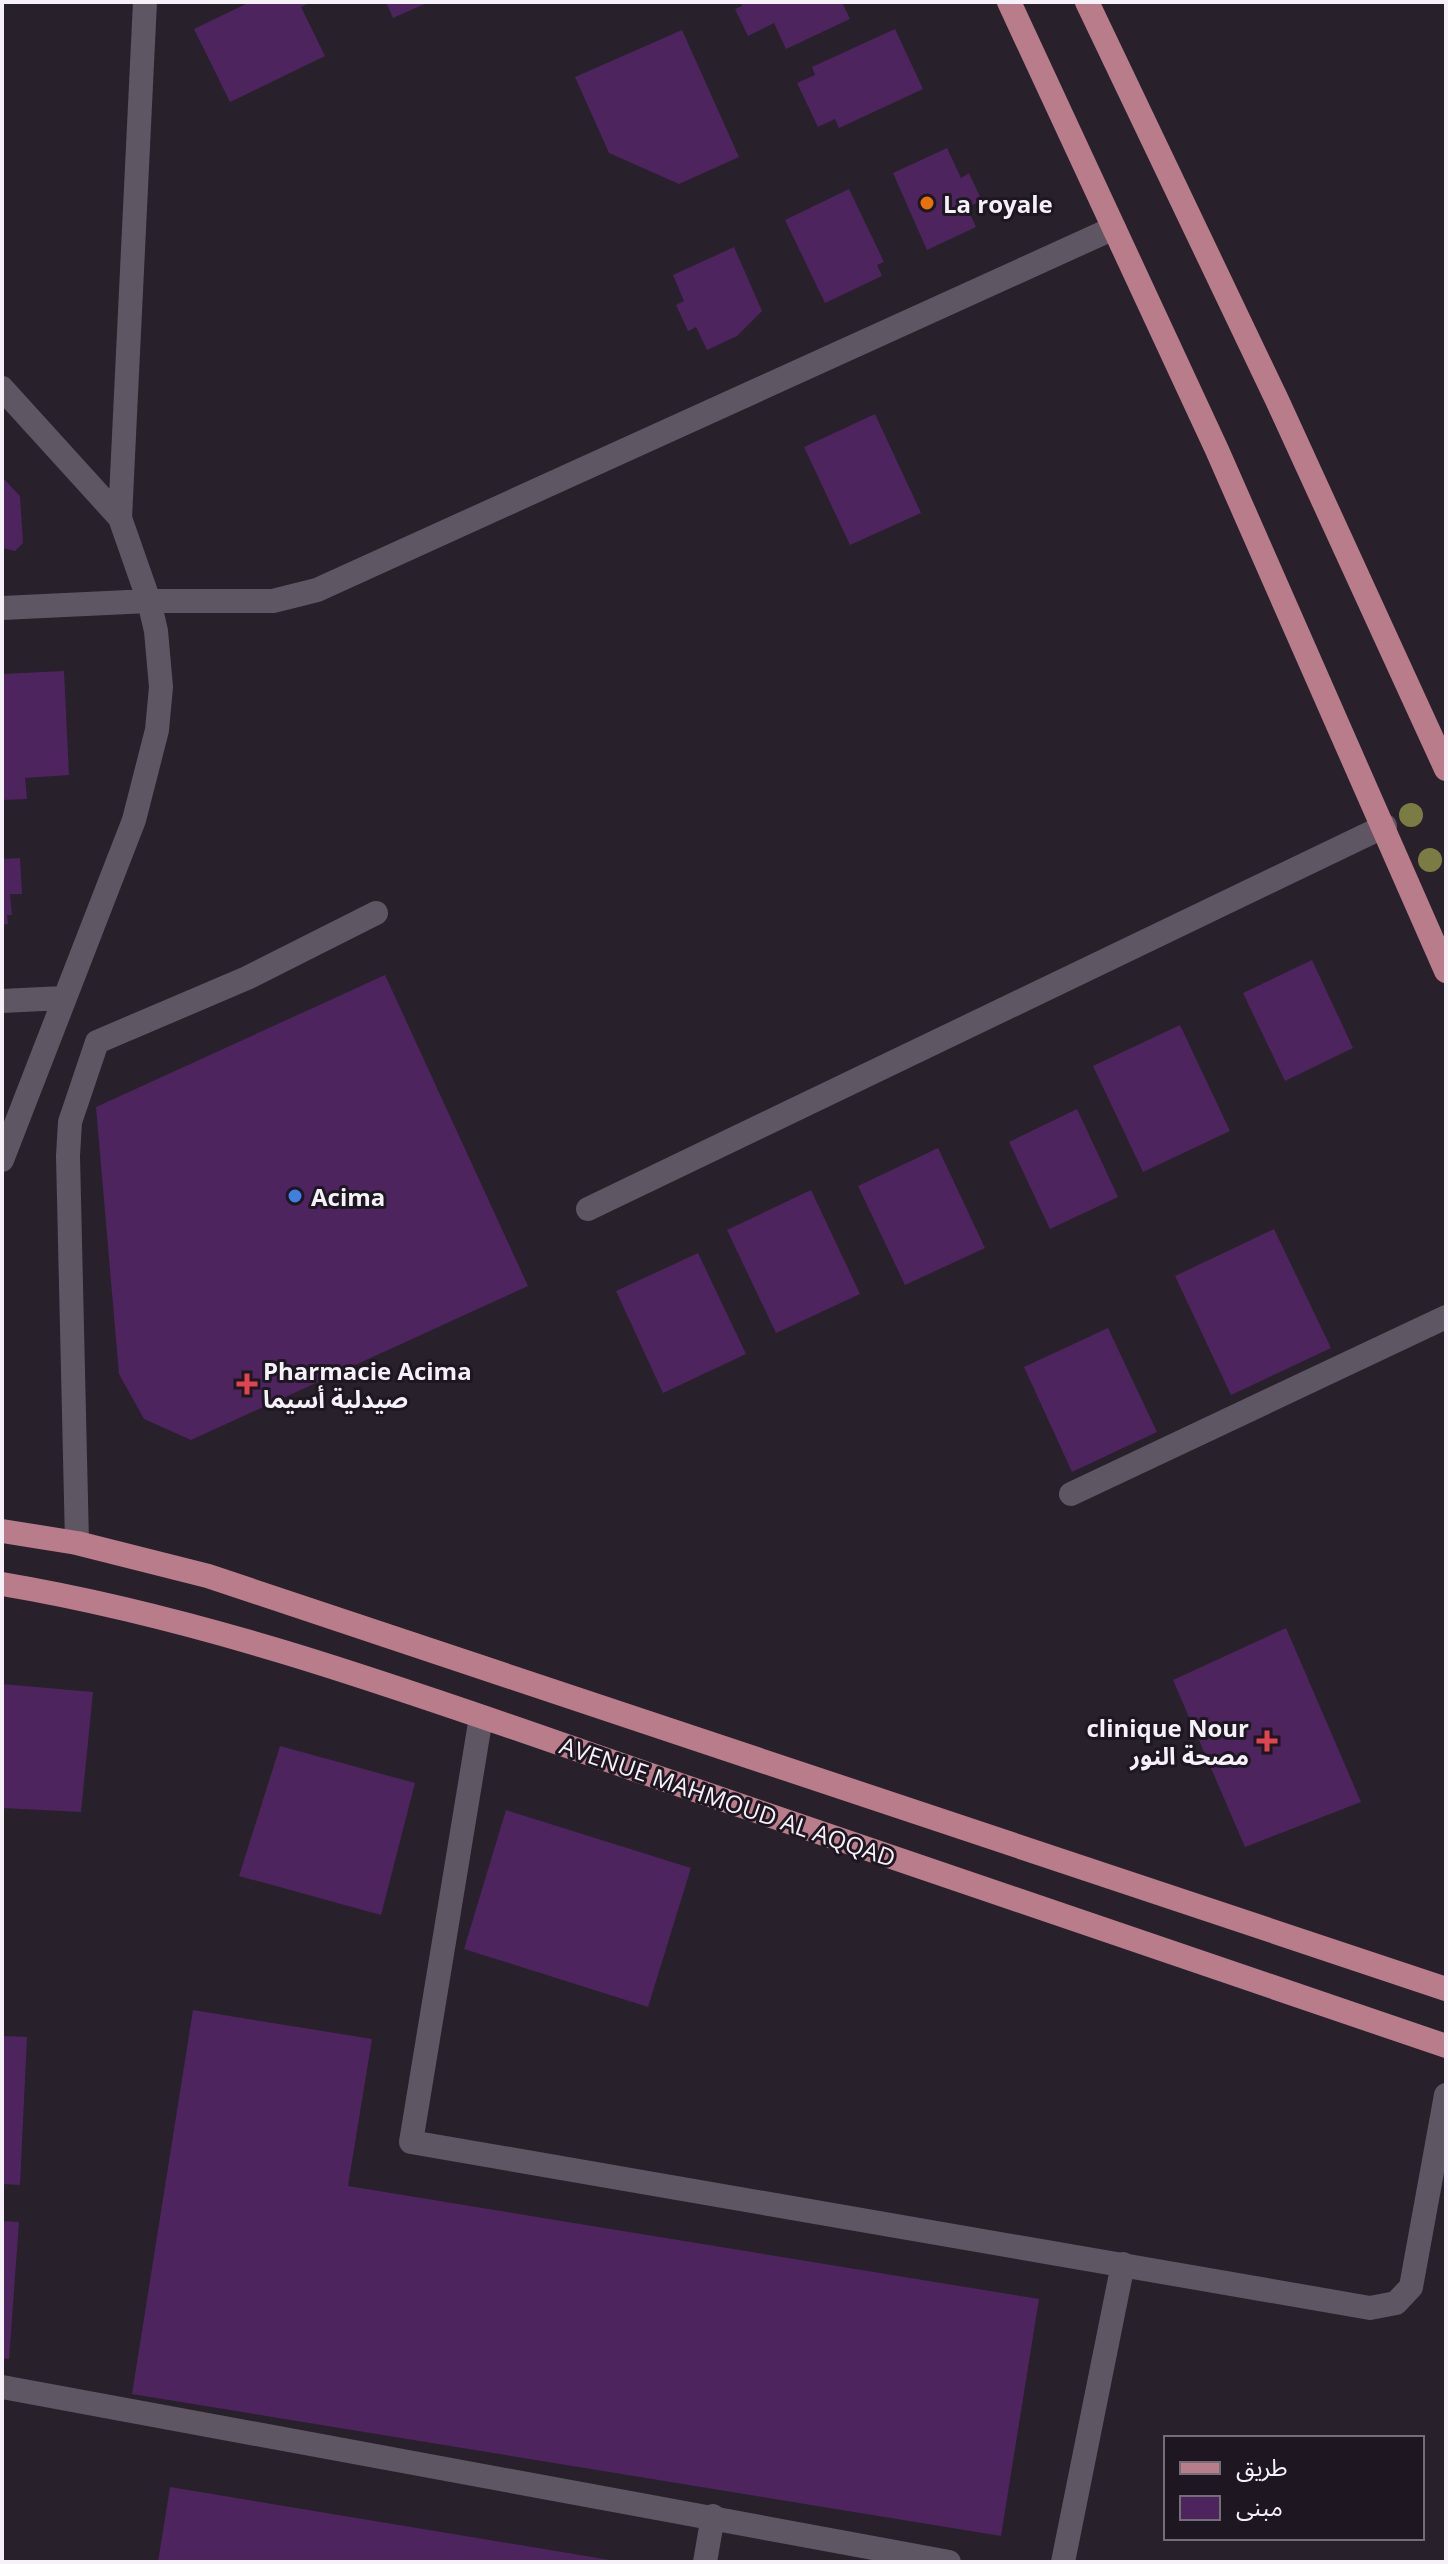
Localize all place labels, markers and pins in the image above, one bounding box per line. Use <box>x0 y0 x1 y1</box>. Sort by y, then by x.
place label: La royale <box>943 187 1053 220</box>
marker: La royale <box>918 194 936 212</box>
place label: Acima <box>311 1180 385 1213</box>
marker: Acima <box>286 1187 304 1205</box>
place label: Pharmacie Acima صيدلية أسيما <box>263 1354 472 1415</box>
marker: Pharmacie Acima صيدلية أسيما <box>238 1375 256 1393</box>
place label: clinique Nour مصحة النور <box>1086 1711 1249 1772</box>
marker: clinique Nour مصحة النور <box>1256 1730 1278 1752</box>

